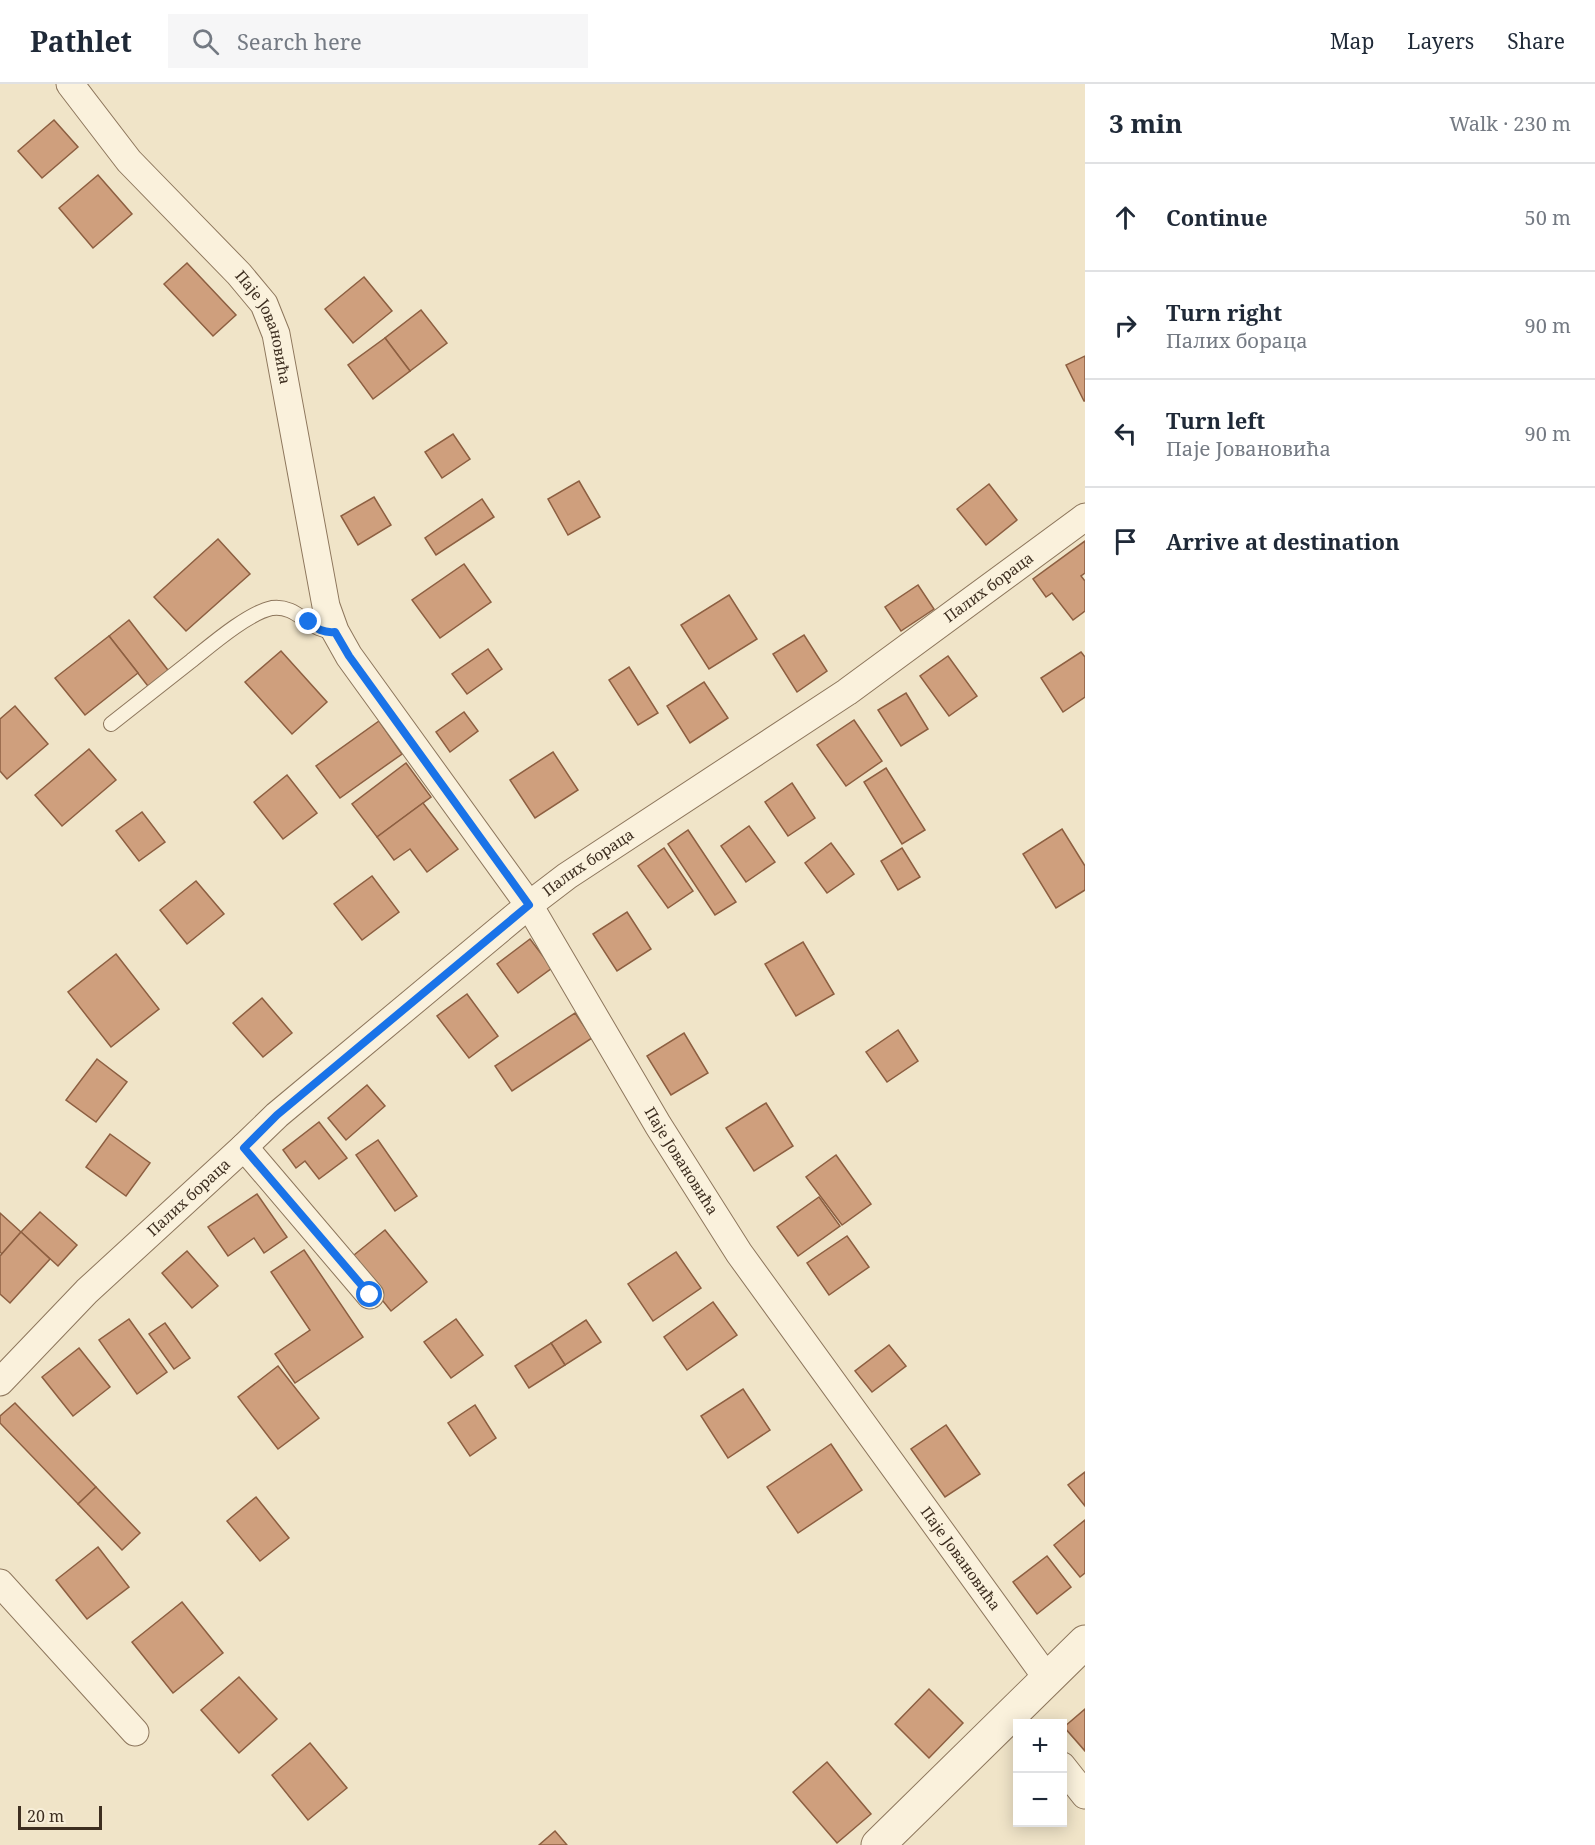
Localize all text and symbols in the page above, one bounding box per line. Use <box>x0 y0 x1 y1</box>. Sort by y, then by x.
search box <box>168 14 588 68</box>
text: Pathlet <box>30 22 132 60</box>
icon: search <box>189 25 222 58</box>
text: Search here <box>237 26 362 56</box>
text: Map <box>1330 27 1374 55</box>
text: Layers <box>1407 27 1474 55</box>
text: Share <box>1507 27 1565 55</box>
text: 3 min <box>1109 105 1183 141</box>
text: Walk · 230 m <box>1449 110 1571 137</box>
icon: ahead <box>1109 201 1142 234</box>
text: Continue <box>1166 202 1268 232</box>
text: 50 m <box>1525 204 1571 231</box>
street label: Паје Јовановића <box>231 266 296 386</box>
text: Turn right <box>1166 297 1282 327</box>
icon: right <box>1109 309 1142 342</box>
text: 90 m <box>1525 312 1571 339</box>
text: Палих бораца <box>1166 327 1308 354</box>
text: Turn left <box>1166 405 1265 435</box>
icon: left <box>1109 417 1142 450</box>
text: 90 m <box>1525 420 1571 447</box>
text: Паје Јовановића <box>1166 435 1331 462</box>
icon: arrive <box>1109 525 1142 558</box>
text: Arrive at destination <box>1166 526 1400 556</box>
street label: Палих бораца <box>940 547 1037 626</box>
route end <box>295 608 321 634</box>
street label: Палих бораца <box>538 824 637 900</box>
street label: Паје Јовановића <box>641 1103 723 1218</box>
street label: Палих бораца <box>142 1154 234 1240</box>
route start <box>356 1281 382 1307</box>
street label: Паје Јовановића <box>917 1502 1006 1614</box>
map controls <box>1013 1719 1067 1827</box>
button: + <box>1013 1719 1067 1773</box>
button: − <box>1013 1773 1067 1827</box>
scale bar <box>18 1803 102 1830</box>
text: 20 m <box>27 1805 64 1827</box>

